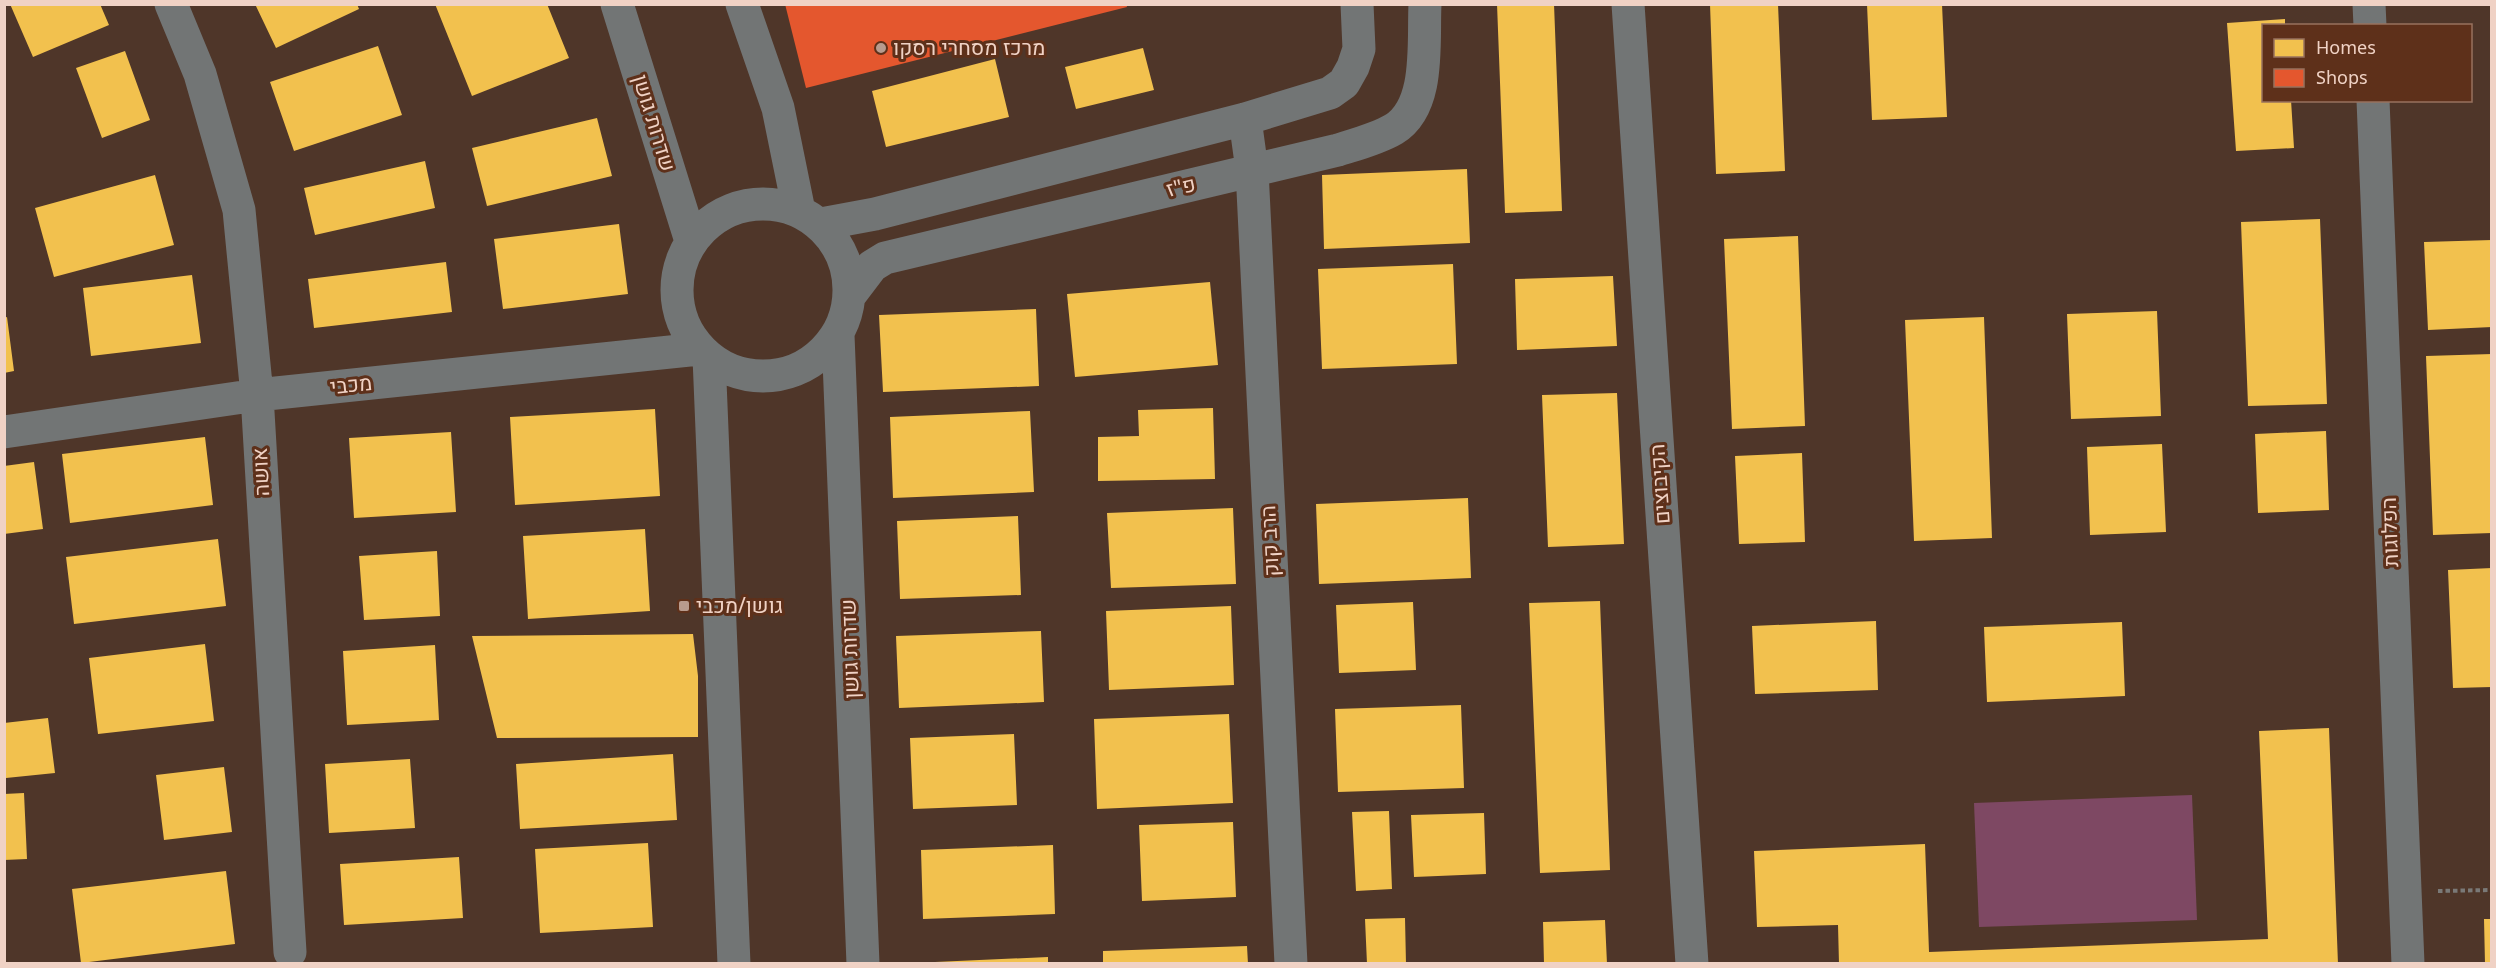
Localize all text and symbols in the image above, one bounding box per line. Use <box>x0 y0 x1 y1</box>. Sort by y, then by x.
legend <box>2262 24 2472 102</box>
place label: מרכז מסחרי רסקו <box>893 33 1045 61</box>
text: Homes <box>2316 35 2376 59</box>
marker: מרכז מסחרי רסקו <box>874 41 888 55</box>
text: Shops <box>2316 65 2368 89</box>
street label: שדרות גושן <box>627 71 683 174</box>
street label: פ"ז <box>1163 169 1198 203</box>
street label: מכבי <box>329 368 373 400</box>
street label: הקיבוצים <box>1642 443 1676 525</box>
street label: אושה <box>245 447 275 497</box>
street label: הפלוגות <box>2374 497 2404 567</box>
street label: הרב קוק <box>1253 505 1285 577</box>
place label: גושן/מכבי <box>696 591 783 619</box>
marker: גושן/מכבי <box>677 599 691 613</box>
street label: שדרות גושן <box>833 599 865 699</box>

